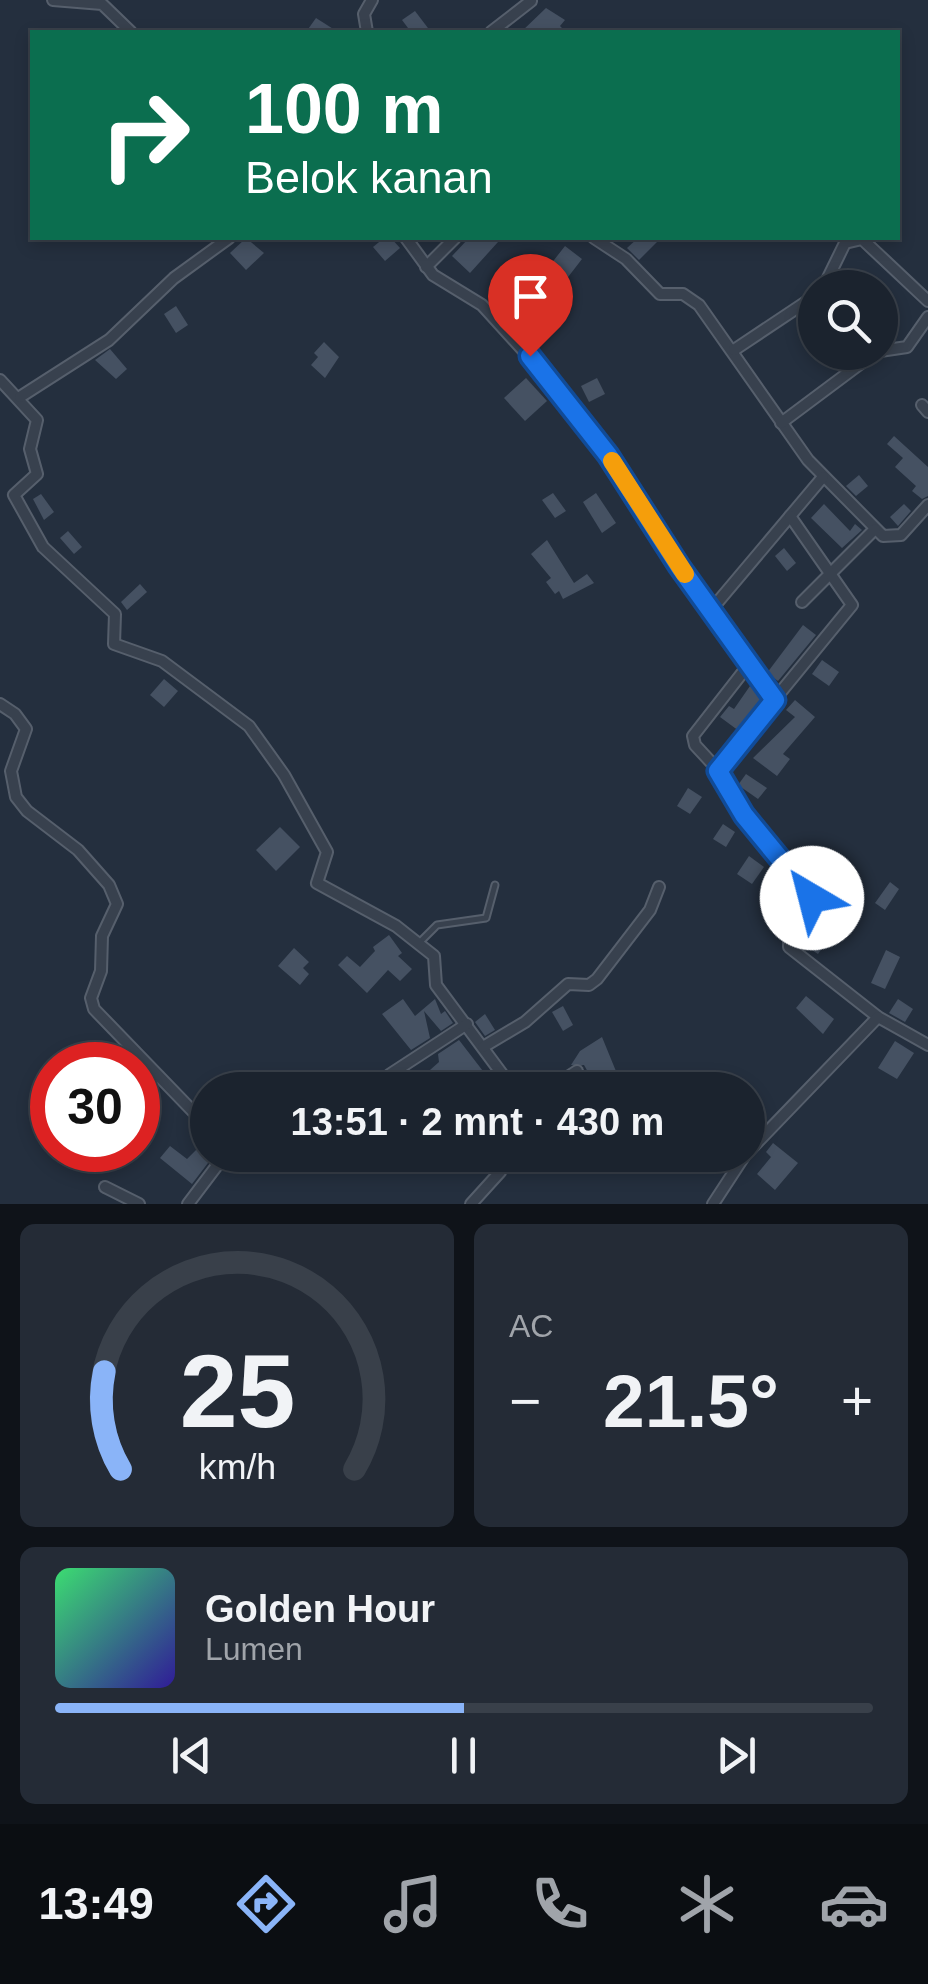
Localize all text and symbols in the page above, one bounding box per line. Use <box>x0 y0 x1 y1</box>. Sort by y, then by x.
icon: right <box>80 70 210 200</box>
text: 100 m <box>245 70 443 148</box>
text: Belok kanan <box>245 152 493 203</box>
pin <box>488 254 573 357</box>
icon: arrive <box>503 269 558 324</box>
map controls <box>798 270 898 370</box>
button: search <box>798 270 898 370</box>
position arrow <box>760 846 864 950</box>
speed limit sign: 30 <box>30 1042 160 1172</box>
text: 13:51 · 2 mnt · 430 m <box>291 1101 664 1143</box>
text: AC <box>509 1308 553 1344</box>
text: 25 <box>179 1333 295 1449</box>
text: 21.5° <box>603 1359 779 1443</box>
text: − <box>509 1370 541 1432</box>
text: + <box>841 1370 873 1432</box>
text: km/h <box>198 1447 276 1487</box>
text: Golden Hour <box>205 1588 435 1630</box>
text: Lumen <box>205 1631 303 1667</box>
icon: previous <box>164 1728 219 1783</box>
icon: pause <box>436 1728 491 1783</box>
icon: next <box>709 1728 764 1783</box>
icon: directions <box>231 1869 301 1939</box>
icon: music <box>378 1869 448 1939</box>
icon: phone <box>525 1869 595 1939</box>
icon: climate <box>672 1869 742 1939</box>
icon: car <box>819 1869 889 1939</box>
text: 13:49 <box>39 1878 154 1929</box>

